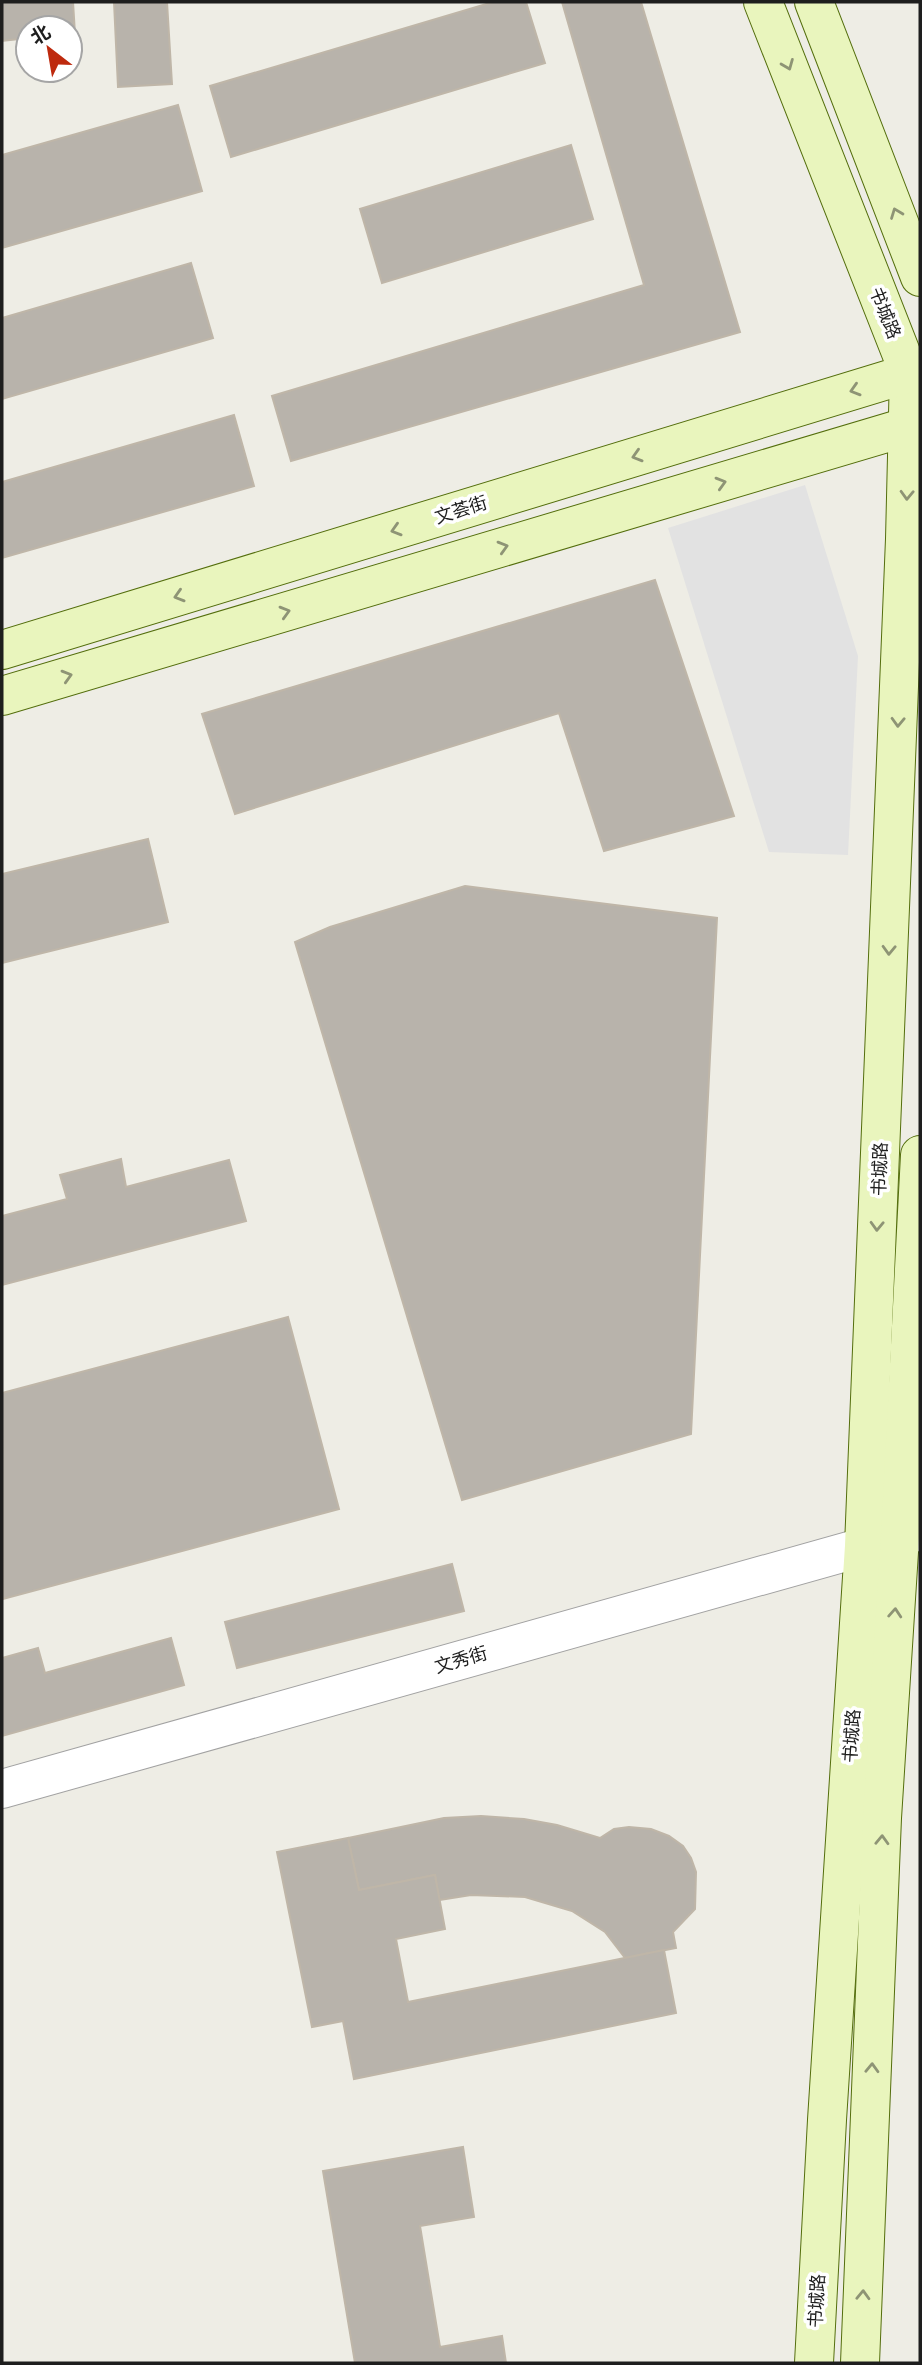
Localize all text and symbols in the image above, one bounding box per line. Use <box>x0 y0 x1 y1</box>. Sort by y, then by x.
north arrow <box>14 14 84 84</box>
text: 北 <box>26 20 55 50</box>
one-way arrow <box>779 59 793 71</box>
one-way arrow <box>890 208 904 220</box>
street label: 书城路 <box>865 284 905 342</box>
one-way arrow <box>849 381 861 396</box>
one-way arrow <box>632 448 644 463</box>
one-way arrow <box>715 476 727 491</box>
one-way arrow <box>899 490 914 501</box>
street label: 文荟街 <box>432 492 490 528</box>
one-way arrow <box>391 521 403 536</box>
one-way arrow <box>497 541 509 556</box>
one-way arrow <box>173 588 185 602</box>
one-way arrow <box>279 605 291 620</box>
one-way arrow <box>61 670 73 685</box>
one-way arrow <box>890 717 905 728</box>
one-way arrow <box>881 944 896 955</box>
street label: 书城路 <box>868 1142 892 1196</box>
one-way arrow <box>870 1221 885 1232</box>
one-way arrow <box>888 1608 903 1619</box>
street label: 文秀街 <box>432 1642 490 1678</box>
street label: 书城路 <box>839 1708 865 1764</box>
one-way arrow <box>874 1835 889 1846</box>
one-way arrow <box>865 2062 880 2073</box>
street label: 书城路 <box>805 2273 829 2329</box>
one-way arrow <box>856 2289 871 2300</box>

